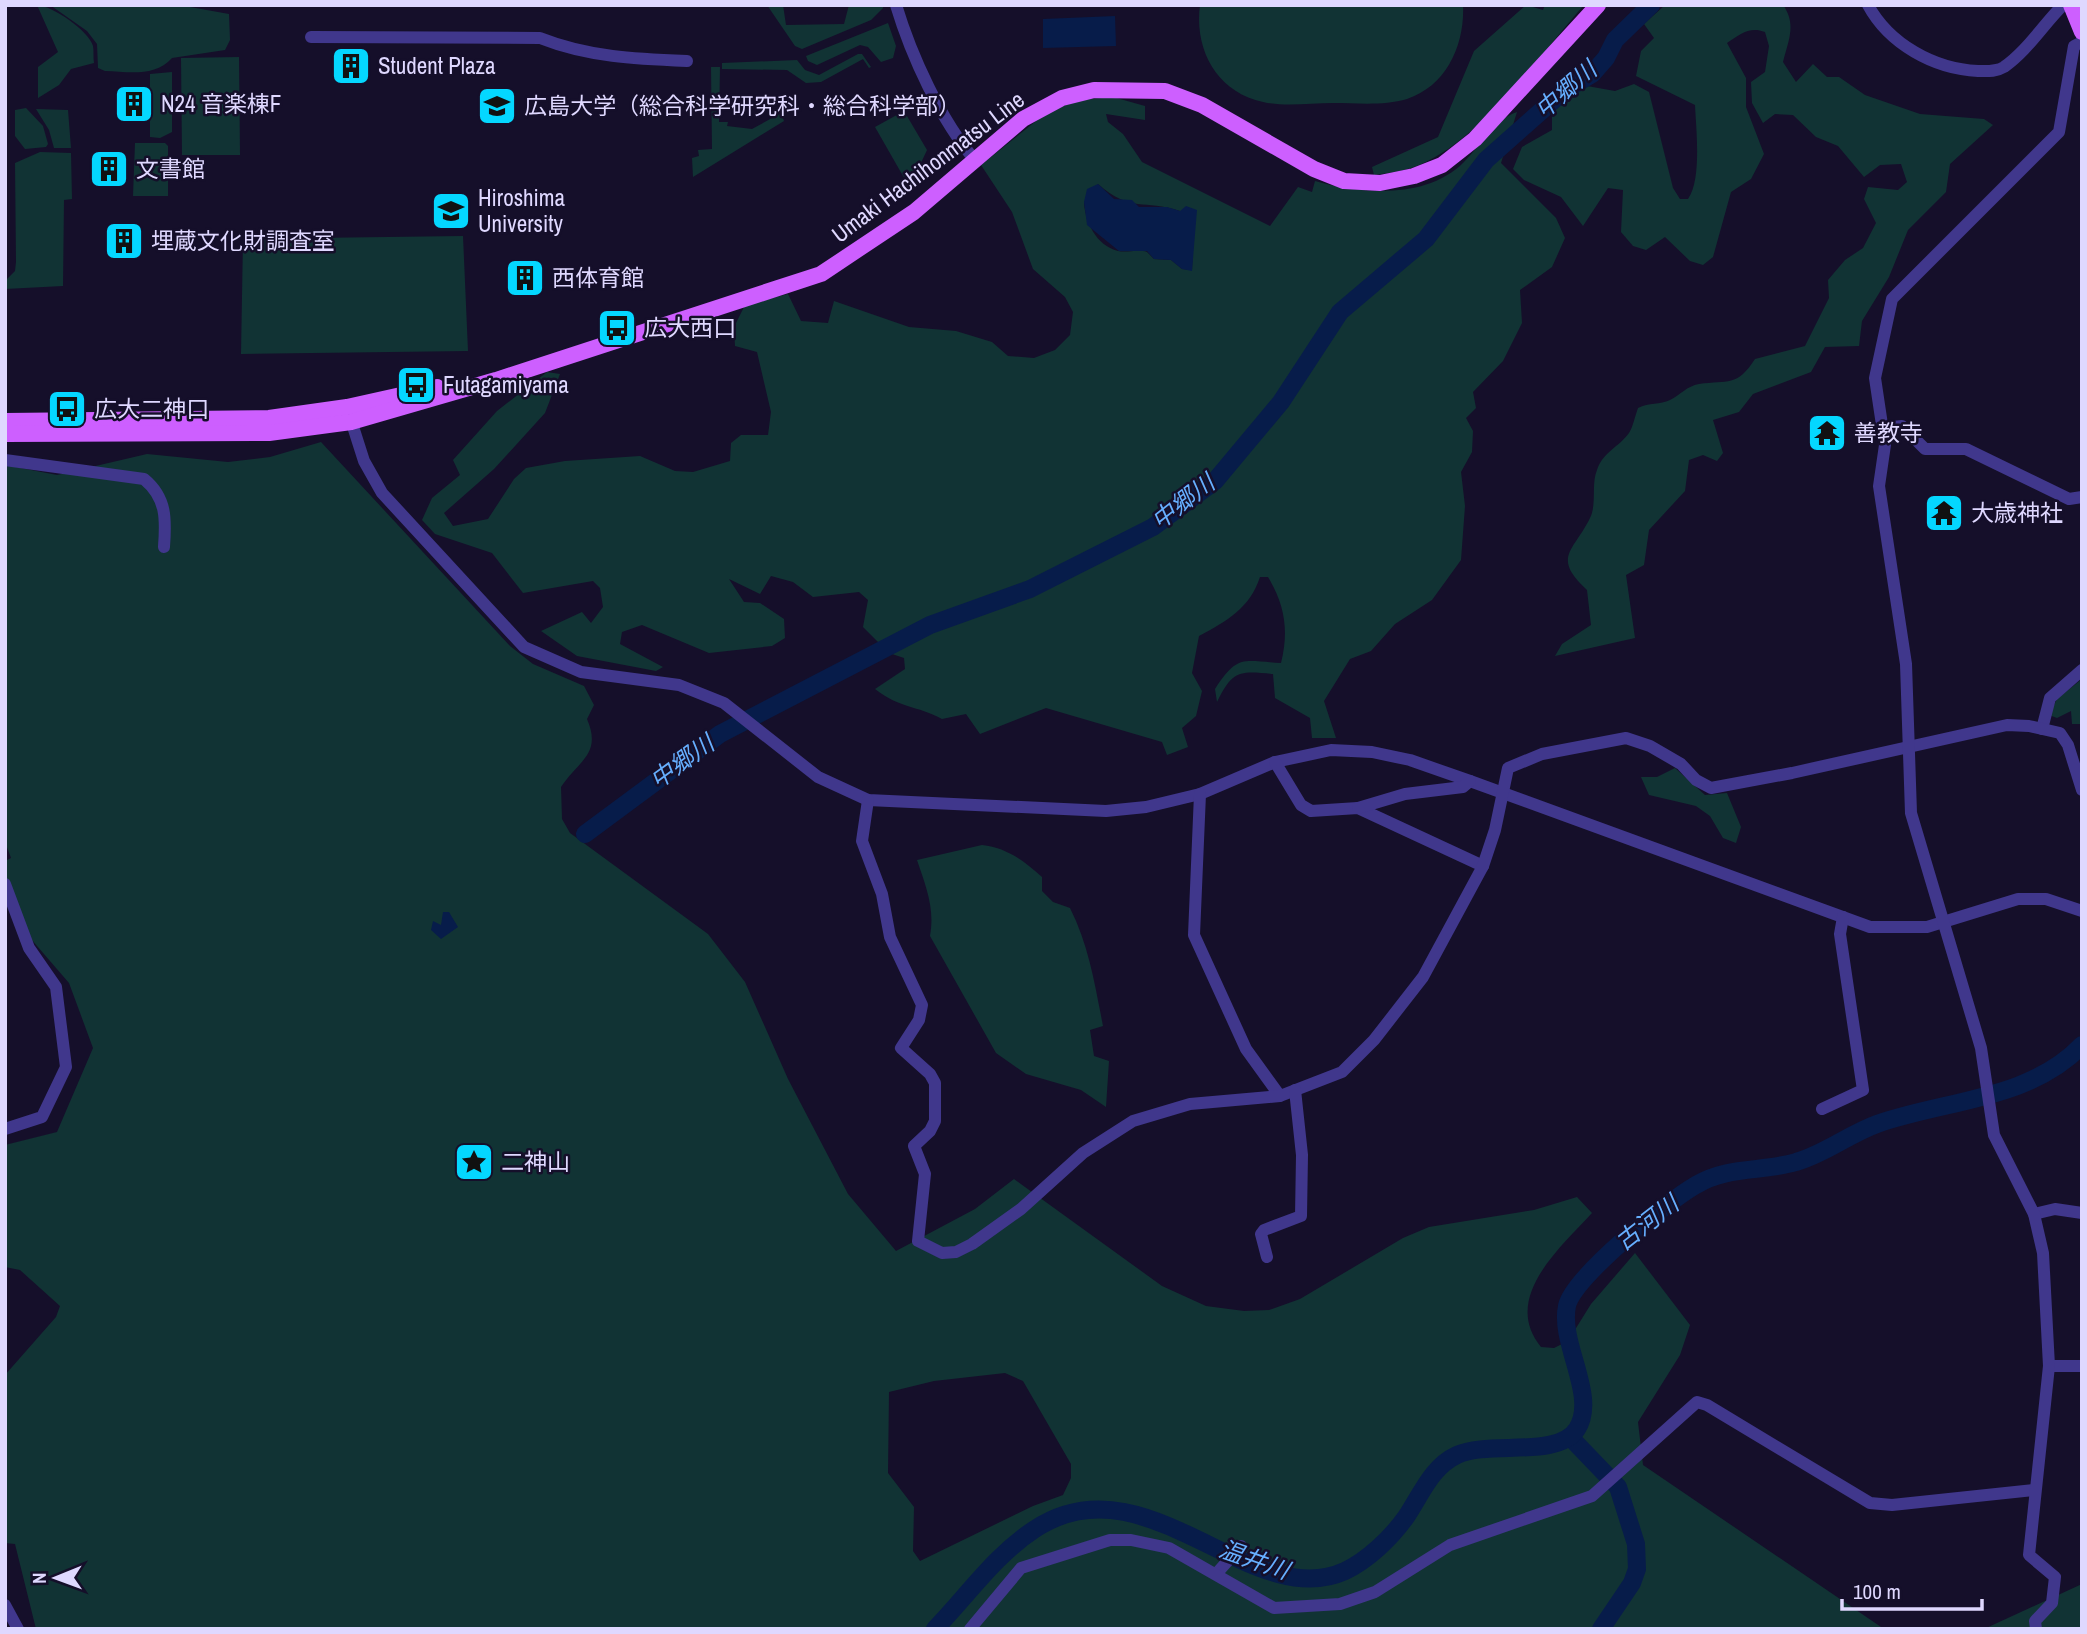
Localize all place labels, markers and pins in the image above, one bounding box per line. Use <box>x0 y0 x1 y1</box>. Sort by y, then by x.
building icon: Student Plaza <box>330 45 372 87</box>
place label: Student Plaza <box>378 50 496 81</box>
building icon: N24 音楽棟F <box>113 83 155 125</box>
school or university icon: 広島大学（総合科学研究科・総合科学部） <box>476 85 518 127</box>
place label: N24 音楽棟F <box>161 88 281 119</box>
place label: 広島大学（総合科学研究科・総合科学部） <box>524 90 961 121</box>
building icon: 文書館 <box>88 148 130 190</box>
place label: 文書館 <box>136 153 205 184</box>
place label: Hiroshima University <box>478 182 565 239</box>
school or university icon: Hiroshima University <box>430 190 472 232</box>
building icon: 埋蔵文化財調査室 <box>103 220 145 262</box>
place label: 埋蔵文化財調査室 <box>151 225 335 256</box>
building icon: 西体育館 <box>504 257 546 299</box>
place label: 西体育館 <box>552 262 644 293</box>
bus stop icon: 広大西口 <box>596 307 638 349</box>
place label: 広大西口 <box>644 312 736 343</box>
bus stop icon: Futagamiyama <box>395 364 437 406</box>
place label: Futagamiyama <box>443 369 569 400</box>
bus stop icon: 広大二神口 <box>46 388 88 430</box>
place label: 広大二神口 <box>94 393 209 424</box>
temple icon: 善教寺 <box>1806 412 1848 454</box>
place label: 善教寺 <box>1854 417 1923 448</box>
temple icon: 大歳神社 <box>1923 492 1965 534</box>
place label: 大歳神社 <box>1971 497 2063 528</box>
place icon: 二神山 <box>453 1141 495 1183</box>
place label: 二神山 <box>501 1146 570 1177</box>

